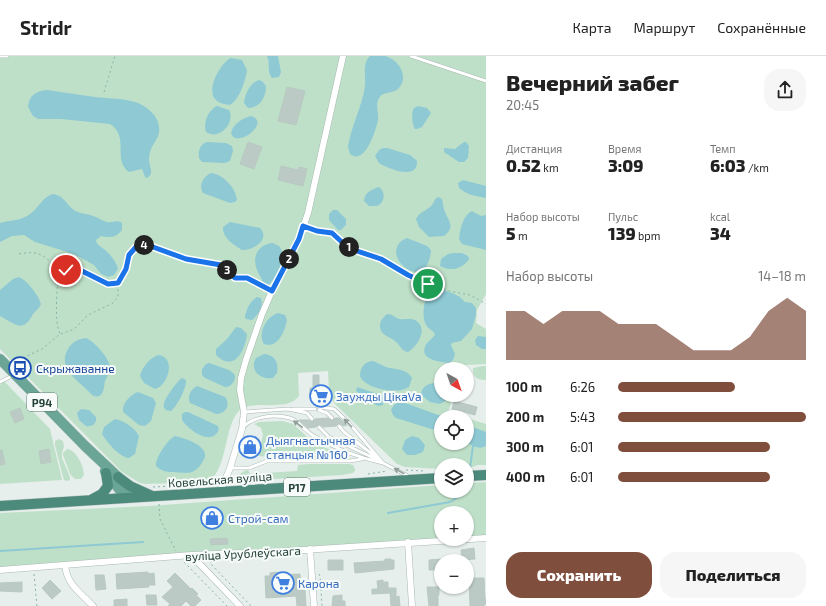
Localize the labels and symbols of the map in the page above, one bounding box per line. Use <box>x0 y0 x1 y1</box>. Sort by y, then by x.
pin: 4 <box>134 235 154 255</box>
pin: 1 <box>339 237 359 257</box>
pin: 2 <box>279 249 299 269</box>
pin <box>49 253 83 287</box>
pin: 3 <box>217 260 237 280</box>
pin <box>411 267 445 301</box>
bus stop icon: Скрыжаванне <box>7 355 33 381</box>
place label: Скрыжаванне <box>36 361 115 375</box>
north arrow <box>434 362 474 402</box>
supermarket icon: Заужды ЦікаVа <box>308 383 334 409</box>
place label: Заужды ЦікаVа <box>336 389 422 404</box>
road number: Р94 <box>27 393 57 411</box>
one-way arrow <box>344 418 353 428</box>
one-way arrow <box>293 420 303 428</box>
place label: Дыягнастычная станцыя №160 <box>266 433 356 461</box>
shop icon: Дыягнастычная станцыя №160 <box>237 434 263 460</box>
street label: Ковельская вуліца <box>168 468 273 491</box>
one-way arrow <box>393 468 405 474</box>
road number: Р17 <box>284 478 310 496</box>
shop icon: Строй-сам <box>199 505 225 531</box>
place label: Строй-сам <box>228 511 289 525</box>
street label: вуліца Урублеўскага <box>185 543 301 564</box>
supermarket icon: Карона <box>270 570 296 596</box>
place label: Карона <box>298 576 339 590</box>

